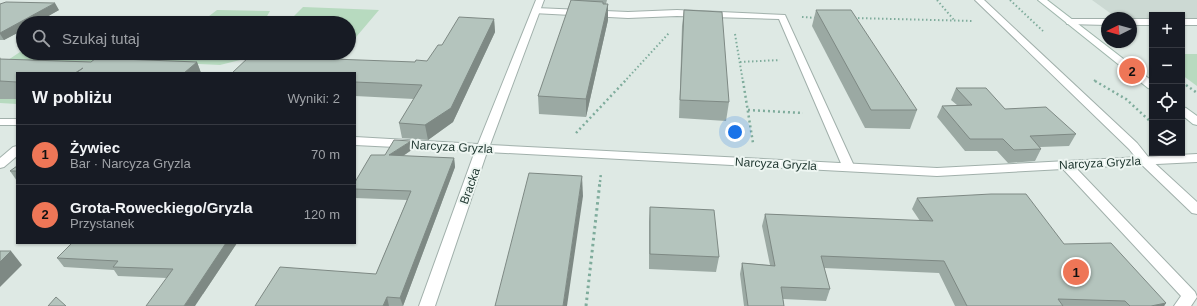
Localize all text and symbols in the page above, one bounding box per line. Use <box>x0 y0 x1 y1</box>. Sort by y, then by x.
north arrow <box>1101 12 1137 48</box>
map controls <box>1149 12 1185 156</box>
button: + <box>1149 12 1185 48</box>
search box <box>16 16 356 60</box>
icon: search <box>30 27 52 49</box>
text: Szukaj tutaj <box>62 30 140 47</box>
button: − <box>1149 48 1185 84</box>
pin: 2 <box>1119 56 1145 86</box>
button: locate <box>1149 84 1185 120</box>
text: W pobliżu <box>32 88 112 107</box>
text: Wyniki: 2 <box>287 91 340 106</box>
button: layers <box>1149 120 1185 156</box>
your location <box>725 122 745 142</box>
street label: Narcyza Gryzla <box>411 138 494 156</box>
text: Żywiec <box>70 139 120 156</box>
text: 1 <box>41 147 49 162</box>
text: 70 m <box>311 147 340 162</box>
street label: Narcyza Gryzla <box>1059 154 1142 172</box>
street label: Narcyza Gryzla <box>735 155 818 173</box>
text: Bar · Narcyza Gryzla <box>70 156 191 171</box>
street label: Bracka <box>457 166 483 206</box>
text: Grota-Roweckiego/Gryzla <box>70 199 253 216</box>
text: 2 <box>41 207 49 222</box>
text: 120 m <box>304 207 340 222</box>
text: Przystanek <box>70 216 134 231</box>
pin: 1 <box>1063 257 1089 287</box>

